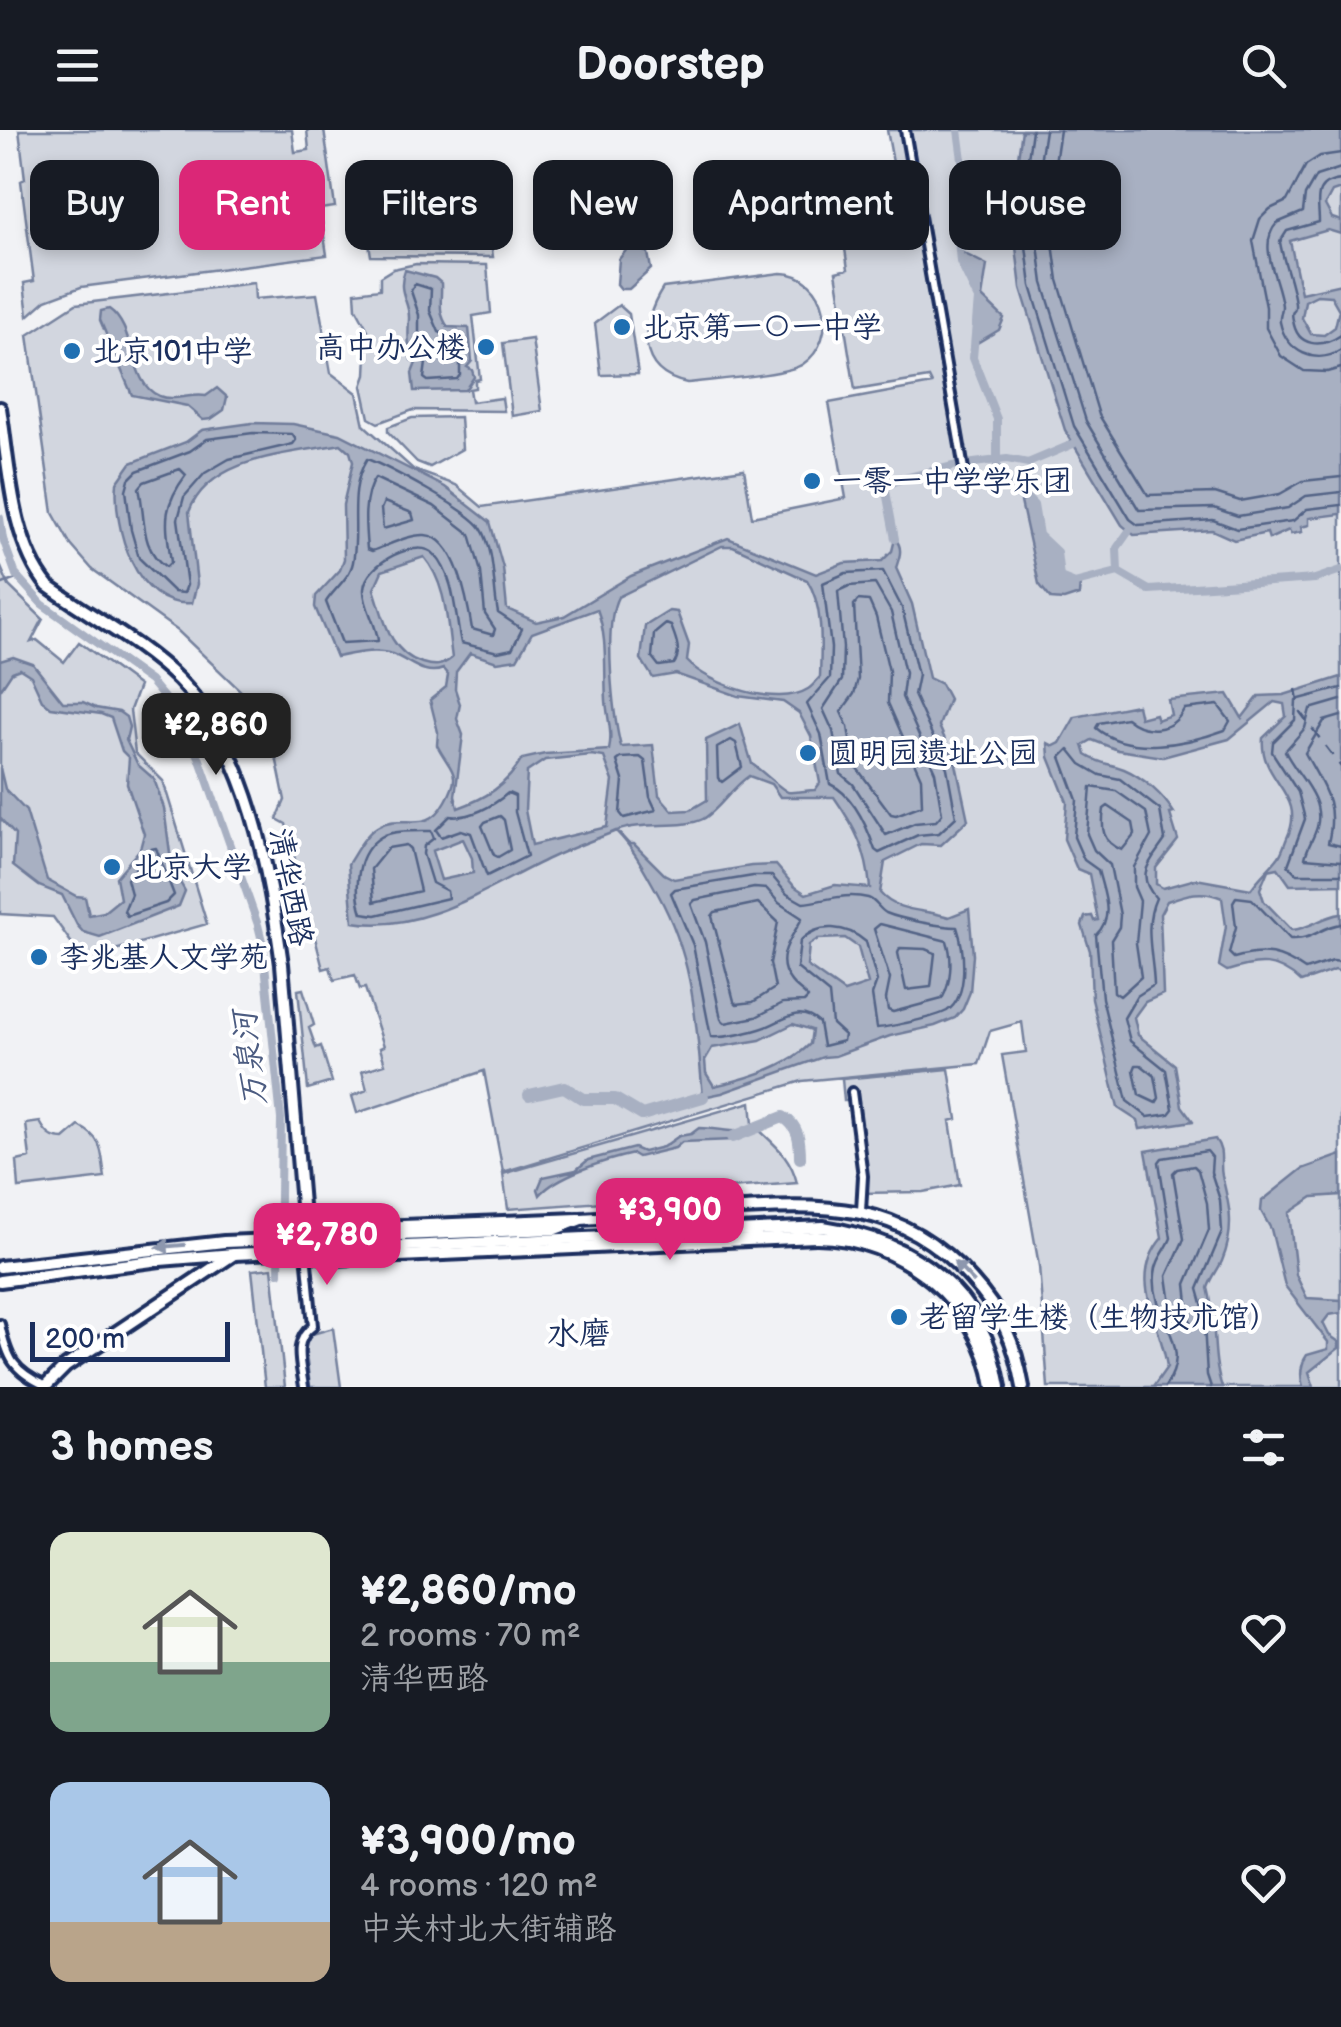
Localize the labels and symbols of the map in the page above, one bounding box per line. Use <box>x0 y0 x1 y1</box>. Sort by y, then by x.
place label: 北京第一〇一中学 <box>642 310 882 346</box>
marker: 北京第一〇一中学 <box>611 316 633 338</box>
place label: 高中办公楼 <box>316 330 466 366</box>
place label: 北京101中学 <box>92 334 253 370</box>
marker: 高中办公楼 <box>475 336 497 358</box>
marker: 北京101中学 <box>61 340 83 362</box>
place label: 一零一中学学乐团 <box>832 464 1072 500</box>
marker: 一零一中学学乐团 <box>801 470 823 492</box>
pin: ¥2,860 <box>135 693 297 778</box>
place label: 圆明园遗址公园 <box>828 736 1038 772</box>
marker: 圆明园遗址公园 <box>797 742 819 764</box>
street label: 清华西路 <box>261 825 319 950</box>
place label: 北京大学 <box>132 850 252 886</box>
marker: 北京大学 <box>101 856 123 878</box>
place label: 李兆基人文学苑 <box>59 940 269 976</box>
marker: 李兆基人文学苑 <box>28 946 50 968</box>
water label: 万泉河 <box>225 1004 276 1109</box>
pin: ¥3,900 <box>589 1178 751 1263</box>
pin: ¥2,780 <box>246 1203 408 1288</box>
one-way arrow <box>154 1238 186 1254</box>
one-way arrow <box>953 1260 976 1284</box>
place label: 老留学生楼（生物技术馆） <box>919 1300 1279 1336</box>
marker: 老留学生楼（生物技术馆） <box>888 1306 910 1328</box>
district label: 水磨 <box>547 1315 611 1354</box>
scale bar <box>30 1317 230 1362</box>

